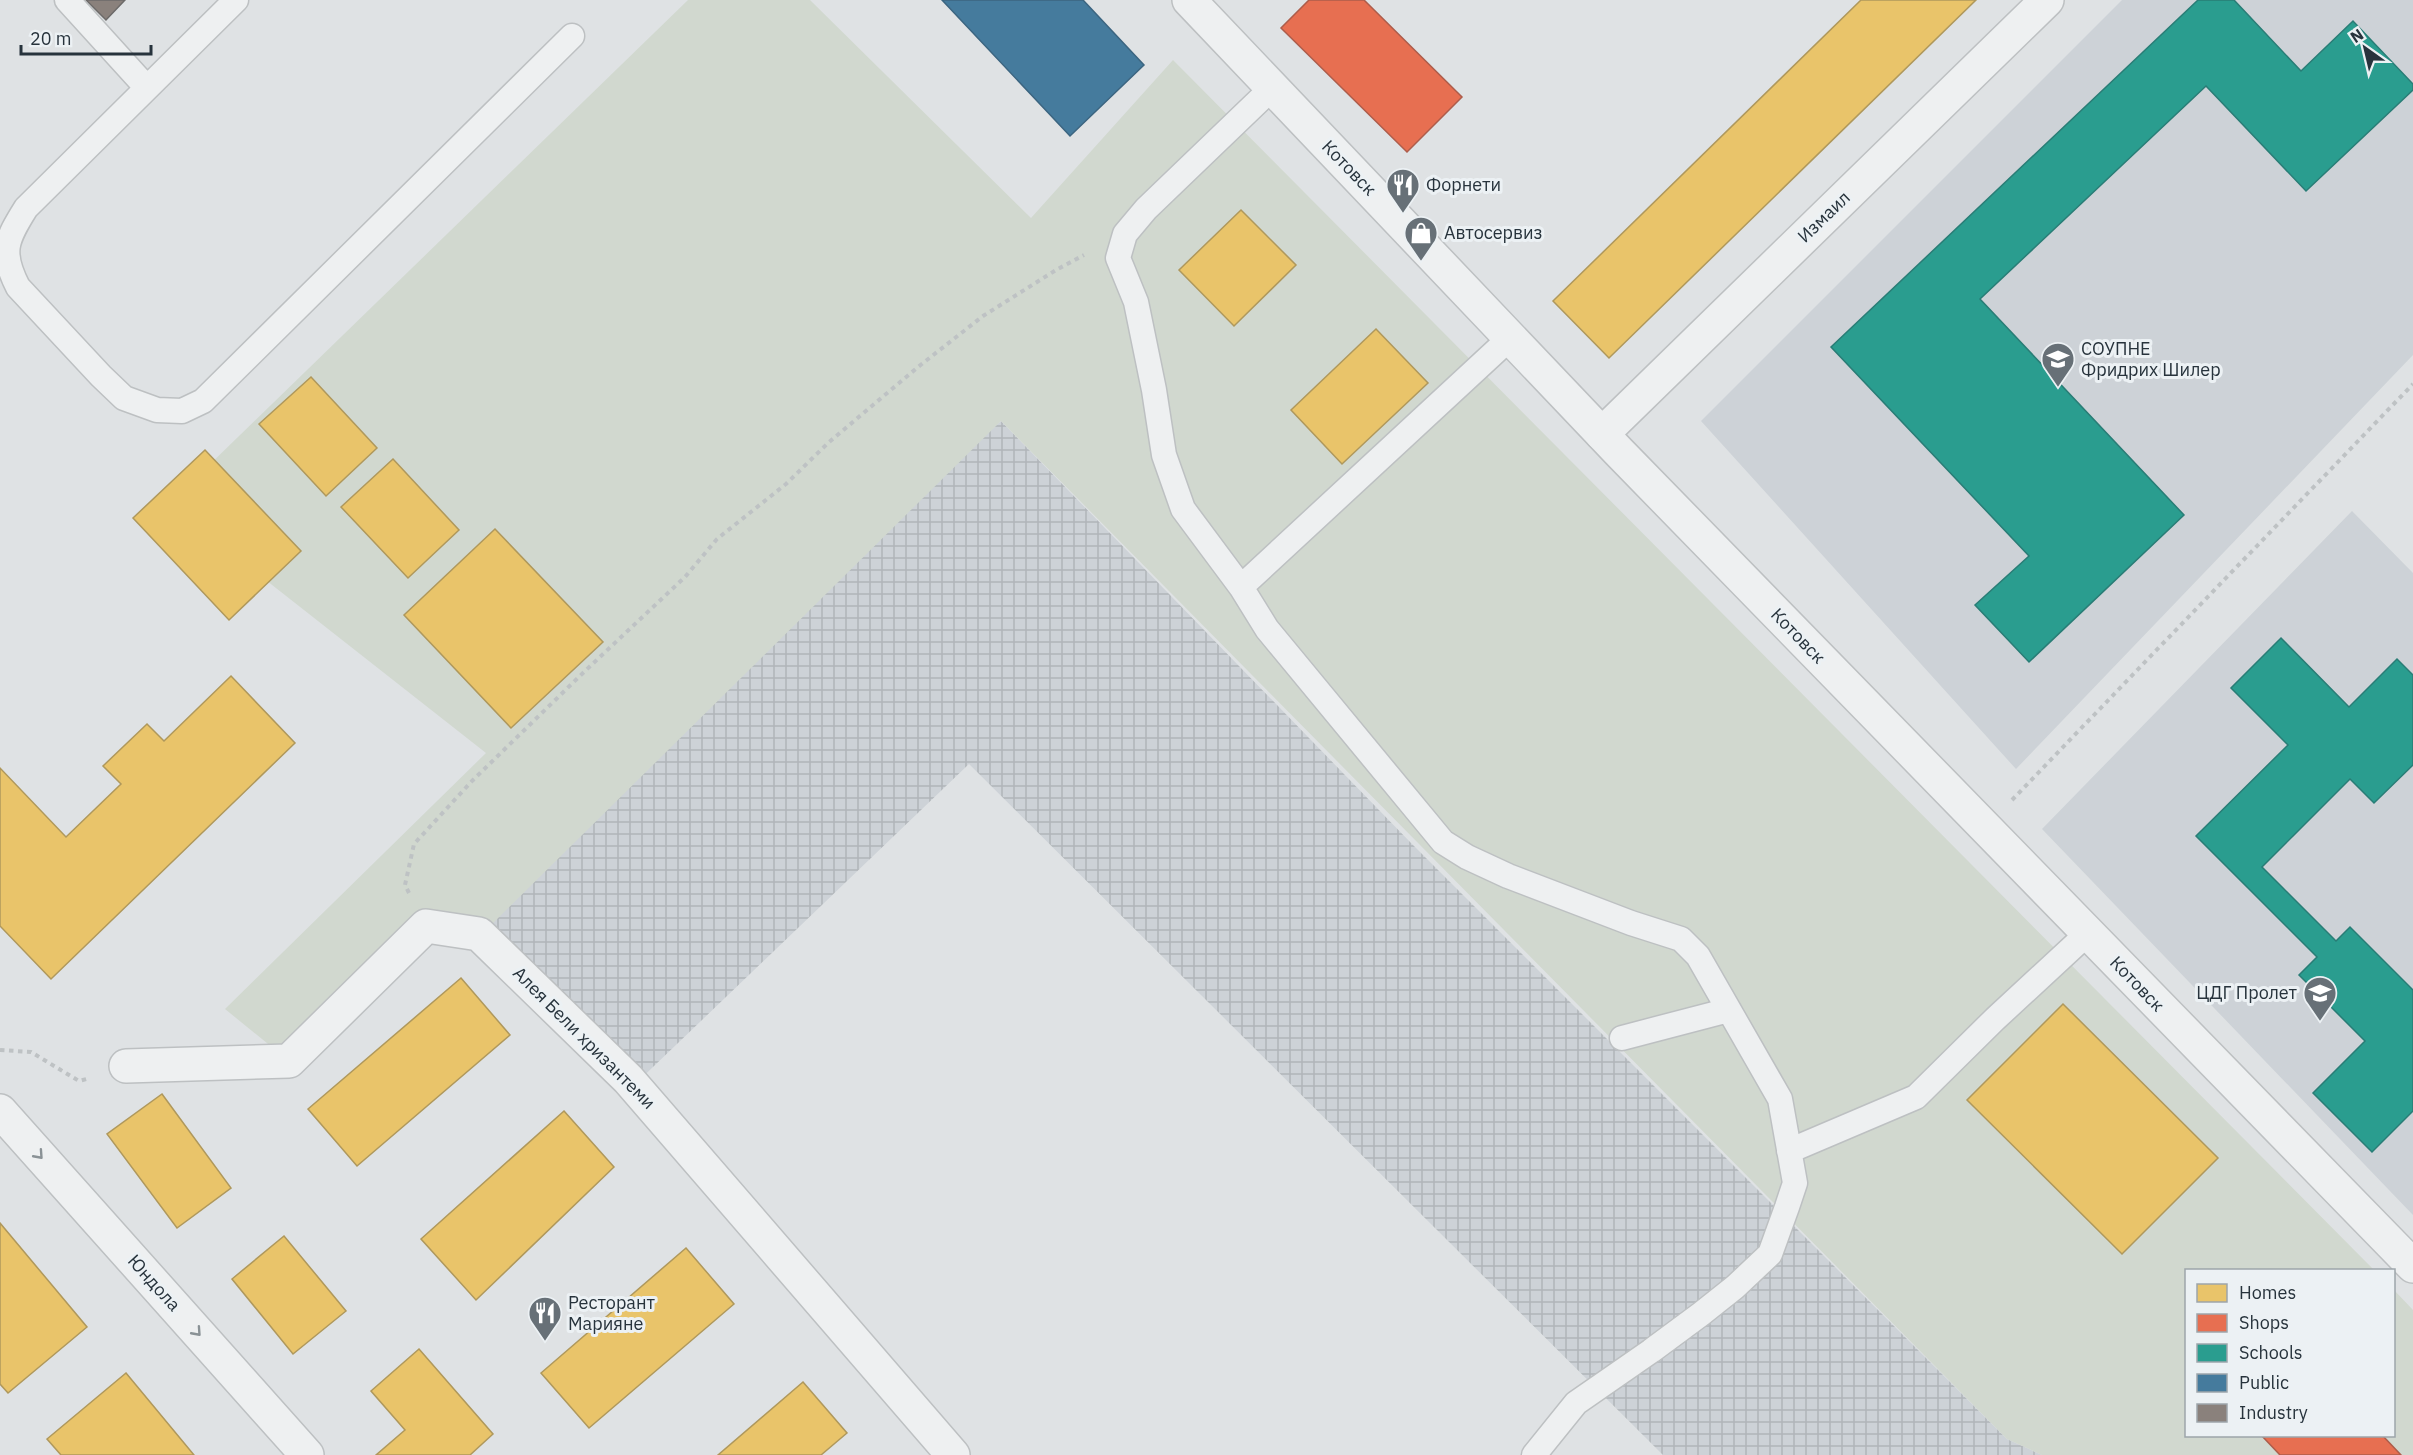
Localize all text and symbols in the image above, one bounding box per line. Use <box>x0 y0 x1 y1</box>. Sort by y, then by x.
scale bar <box>21 18 152 56</box>
north arrow <box>2335 18 2395 78</box>
text: N <box>2346 24 2367 47</box>
text: 20 m <box>30 27 72 50</box>
street label: Котовск <box>1317 135 1382 200</box>
restaurant icon: Форнети <box>1385 167 1421 214</box>
place label: Форнети <box>1426 173 1501 196</box>
street label: Измаил <box>1792 186 1855 247</box>
shop icon: Автосервиз <box>1403 215 1439 262</box>
place label: Автосервиз <box>1444 221 1543 244</box>
place label: СОУПНЕ Фридрих Шилер <box>2081 337 2221 381</box>
school or university icon: СОУПНЕ Фридрих Шилер <box>2040 341 2076 388</box>
street label: Котовск <box>1766 603 1831 668</box>
street label: Котовск <box>2105 951 2170 1016</box>
street label: Алея Бели хризантеми <box>508 961 661 1114</box>
school or university icon: ЦДГ Пролет <box>2302 975 2338 1022</box>
place label: ЦДГ Пролет <box>2196 981 2297 1004</box>
one-way arrow <box>32 1148 43 1159</box>
street label: Юндола <box>123 1250 186 1316</box>
legend <box>2185 1269 2395 1437</box>
text: Homes <box>2239 1281 2296 1304</box>
place label: Ресторант Марияне <box>568 1291 656 1335</box>
restaurant icon: Ресторант Марияне <box>527 1295 563 1342</box>
text: Shops <box>2239 1311 2289 1334</box>
one-way arrow <box>190 1325 201 1335</box>
text: Schools <box>2239 1341 2303 1364</box>
text: Public <box>2239 1371 2289 1394</box>
text: Industry <box>2239 1401 2308 1424</box>

